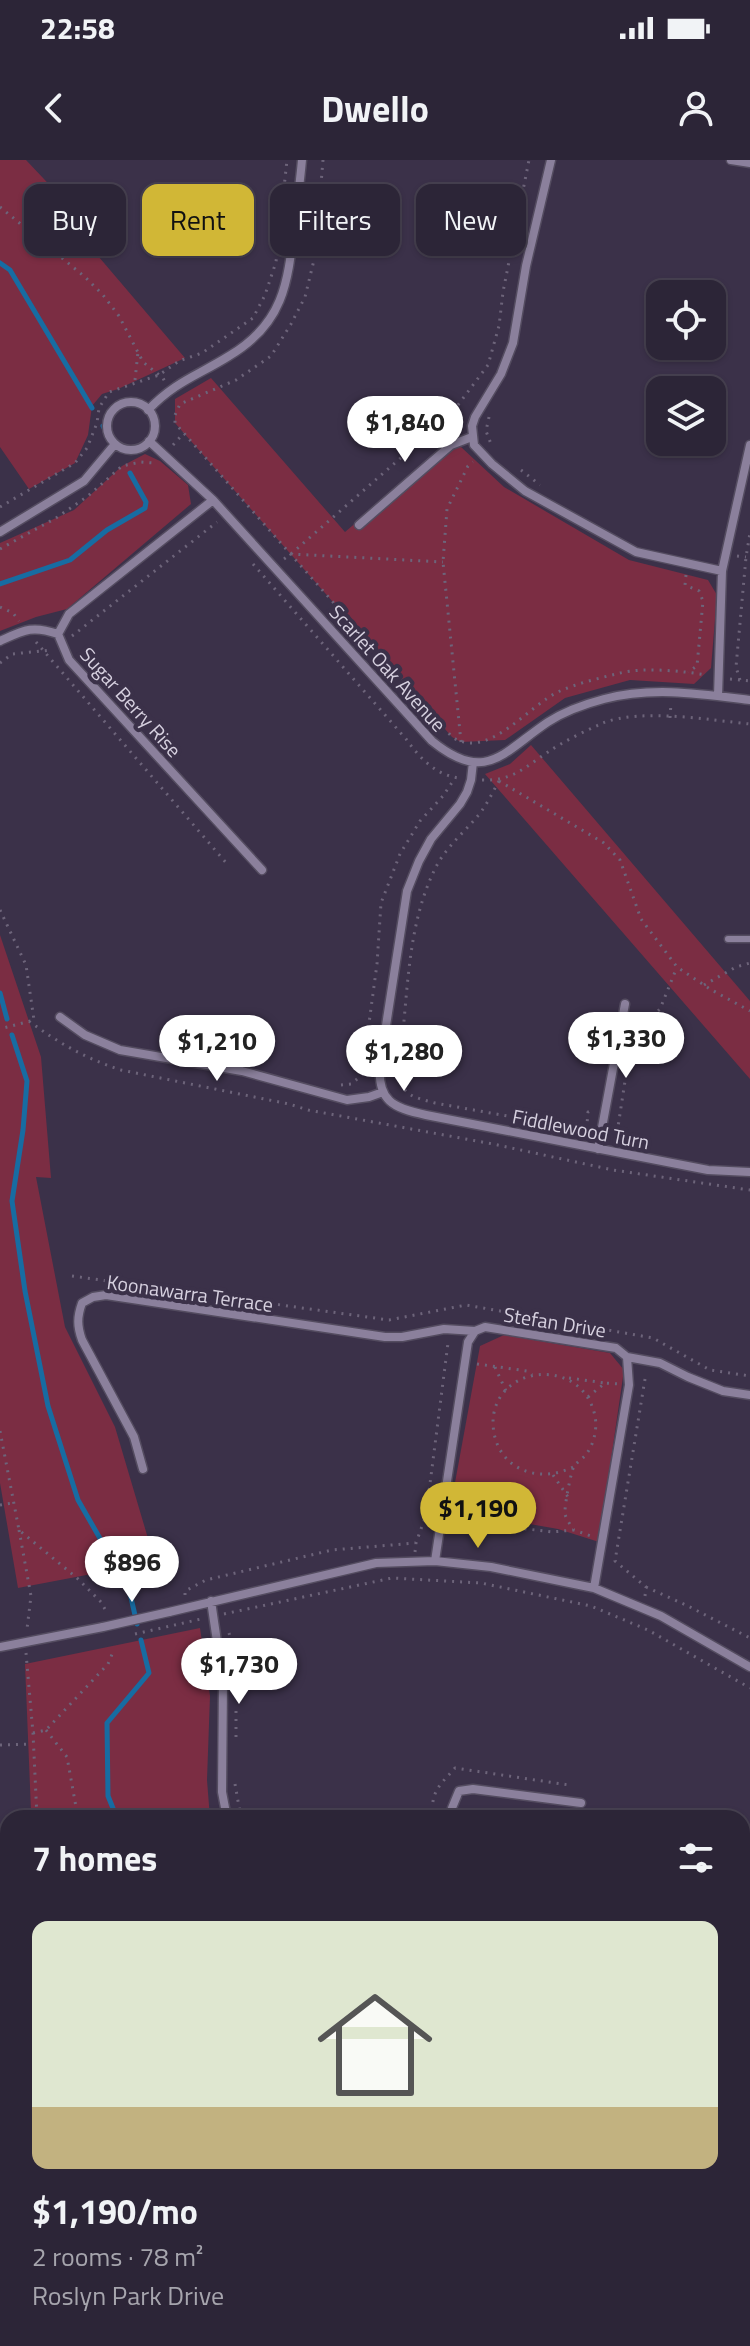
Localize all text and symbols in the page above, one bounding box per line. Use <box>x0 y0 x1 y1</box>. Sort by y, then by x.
text: 22:58 <box>40 5 115 51</box>
text: Dwello <box>321 81 429 136</box>
icon: back <box>32 86 76 130</box>
icon: person <box>674 86 718 130</box>
chip: Buy <box>24 184 126 256</box>
chip: Rent <box>142 184 254 256</box>
chip: Filters <box>270 184 400 256</box>
chip: New <box>416 184 526 256</box>
map controls <box>646 280 726 456</box>
button: locate <box>646 280 726 360</box>
button: layers <box>646 376 726 456</box>
pin: $1,840 <box>340 396 470 464</box>
text: $1,840 <box>365 402 445 441</box>
street label: Scarlet Oak Avenue <box>322 597 454 739</box>
street label: Sugar Berry Rise <box>73 640 189 764</box>
pin: $1,330 <box>561 1012 691 1080</box>
pin: $1,210 <box>152 1015 282 1083</box>
text: $1,330 <box>586 1018 666 1057</box>
text: $1,210 <box>177 1021 257 1060</box>
pin: $1,280 <box>339 1025 469 1093</box>
text: $1,280 <box>364 1031 444 1070</box>
street label: Fiddlewood Turn <box>510 1101 652 1157</box>
street label: Koonawarra Terrace <box>105 1266 275 1320</box>
street label: Stefan Drive <box>502 1299 608 1345</box>
pin: $1,190 <box>413 1482 543 1550</box>
text: $1,190 <box>438 1488 518 1527</box>
pin: $896 <box>85 1536 179 1604</box>
text: $896 <box>103 1542 161 1581</box>
pin: $1,730 <box>174 1638 304 1706</box>
text: $1,730 <box>199 1644 279 1683</box>
text: 7 homes <box>32 1832 157 1884</box>
icon: filters <box>674 1836 718 1880</box>
icon: home <box>303 1973 447 2117</box>
text: $1,190/mo <box>32 2185 198 2237</box>
text: 2 rooms · 78 m² <box>32 2237 203 2276</box>
text: Roslyn Park Drive <box>32 2276 224 2315</box>

